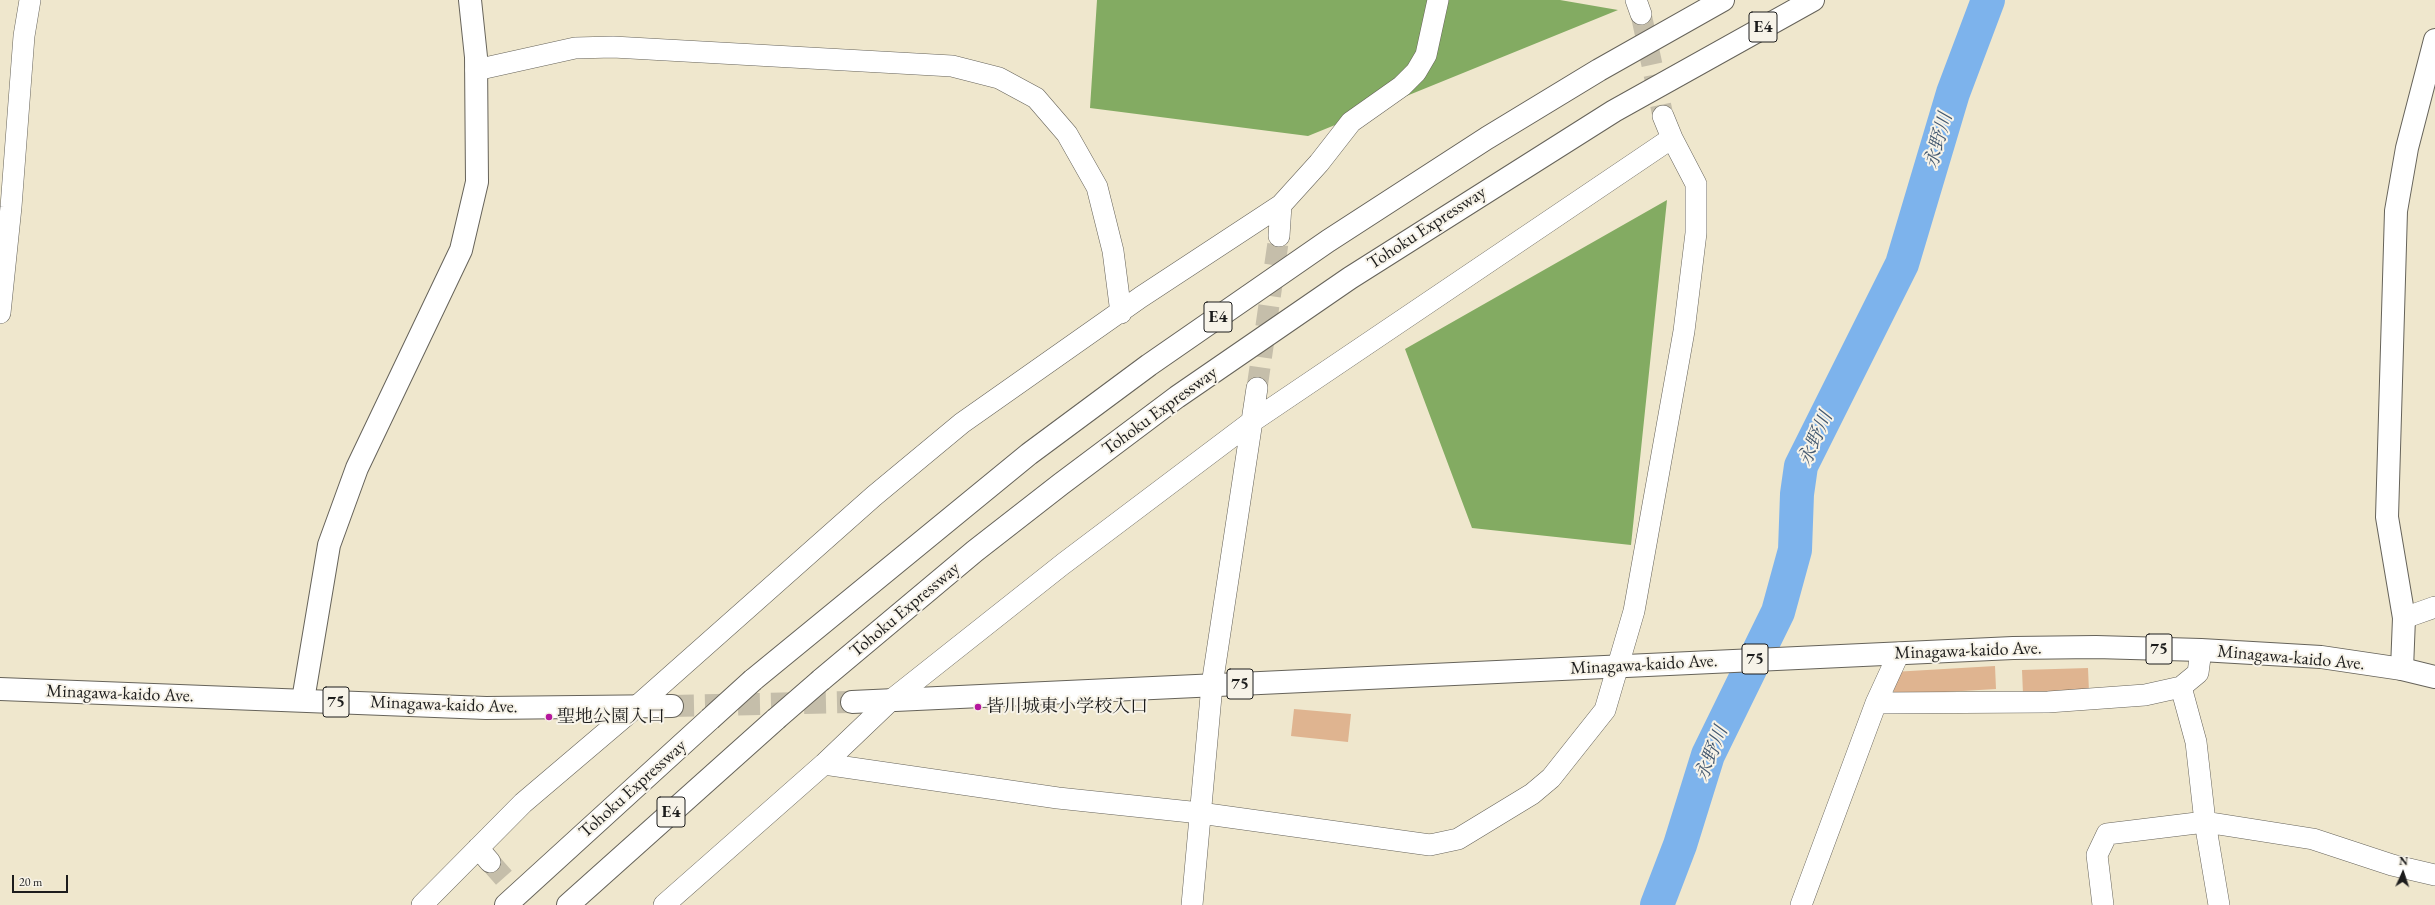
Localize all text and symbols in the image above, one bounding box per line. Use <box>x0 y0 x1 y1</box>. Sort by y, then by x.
road number: E4 <box>1749 12 1777 42</box>
water label: 永野川 <box>1920 110 1958 172</box>
street label: Tohoku Expressway <box>1364 182 1490 274</box>
road number: E4 <box>1204 302 1232 332</box>
street label: Tohoku Expressway <box>1098 362 1222 460</box>
water label: 永野川 <box>1794 408 1838 470</box>
street label: Tohoku Expressway <box>846 558 964 662</box>
road number: 75 <box>2146 634 2172 664</box>
street label: Minagawa-kaido Ave. <box>1894 638 2042 664</box>
street label: Minagawa-kaido Ave. <box>2217 641 2365 675</box>
road number: 75 <box>1742 644 1768 674</box>
street label: Minagawa-kaido Ave. <box>1570 650 1718 680</box>
road number: 75 <box>1227 669 1253 699</box>
street label: Minagawa-kaido Ave. <box>46 681 194 707</box>
road number: 75 <box>323 687 349 717</box>
street label: Minagawa-kaido Ave. <box>370 692 518 718</box>
place label: 皆川城東小学校入口 <box>986 696 1148 718</box>
marker: 皆川城東小学校入口 <box>973 702 983 712</box>
place label: 聖地公園入口 <box>557 706 665 728</box>
marker: 聖地公園入口 <box>544 712 554 722</box>
water label: 永野川 <box>1691 723 1733 785</box>
street label: Tohoku Expressway <box>575 735 691 843</box>
road number: E4 <box>657 797 685 827</box>
north arrow <box>2383 853 2423 893</box>
text: N <box>2399 854 2408 868</box>
scale bar <box>14 867 70 893</box>
text: 20 m <box>19 874 42 890</box>

